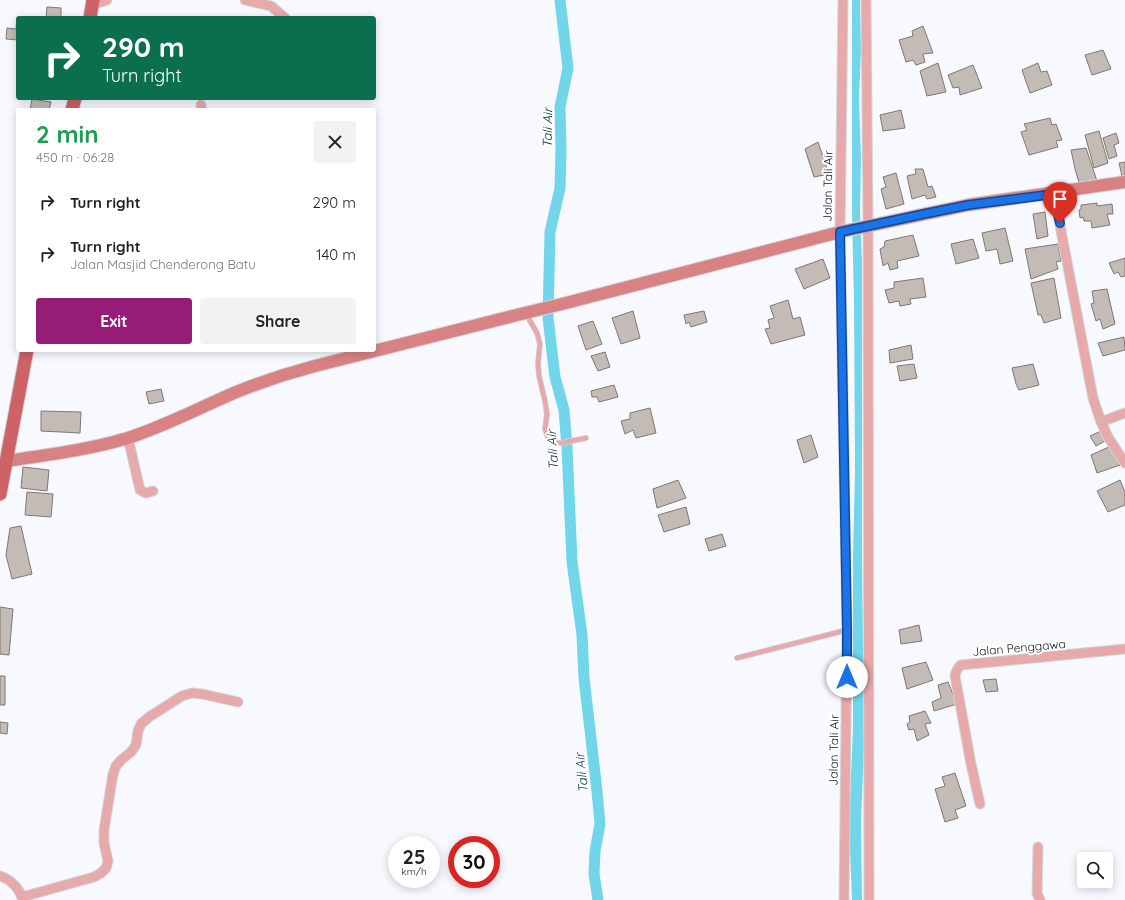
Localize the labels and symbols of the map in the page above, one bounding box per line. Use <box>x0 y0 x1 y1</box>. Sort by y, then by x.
water label: Tali Air <box>539 106 555 148</box>
street label: Jalan Tali Air <box>819 150 836 222</box>
pin <box>1043 182 1077 223</box>
water label: Tali Air <box>543 428 561 470</box>
street label: Jalan Penggawa <box>972 636 1066 659</box>
position arrow <box>826 656 868 698</box>
street label: Jalan Tali Air <box>825 714 842 786</box>
water label: Tali Air <box>571 750 591 794</box>
speed limit sign: 30 <box>448 836 500 888</box>

